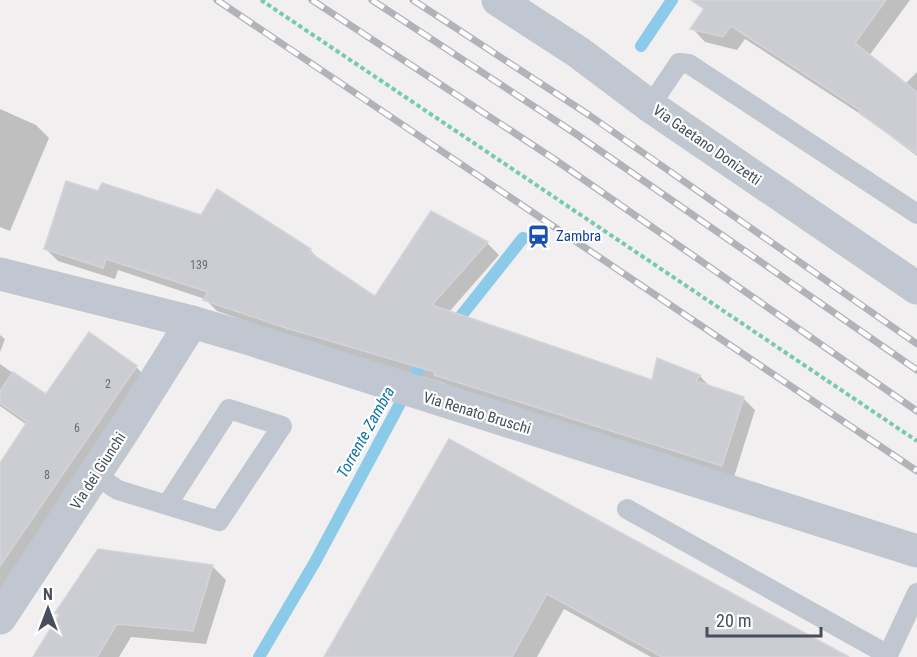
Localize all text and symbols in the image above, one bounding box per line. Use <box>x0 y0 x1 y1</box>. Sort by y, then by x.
street label: Via Gaetano Donizetti <box>649 101 765 189</box>
station icon: Zambra <box>525 223 551 249</box>
place label: Zambra <box>556 227 601 245</box>
house number: 139 <box>190 258 208 272</box>
house number: 2 <box>105 377 111 391</box>
water label: Torrente Zambra <box>333 383 398 481</box>
street label: Via Renato Bruschi <box>421 388 533 438</box>
house number: 6 <box>74 421 80 435</box>
street label: Via dei Giunchi <box>66 429 130 513</box>
house number: 8 <box>44 468 50 482</box>
north arrow <box>18 579 78 639</box>
text: N <box>43 585 53 604</box>
scale bar <box>707 600 821 638</box>
text: 20 m <box>716 610 751 631</box>

